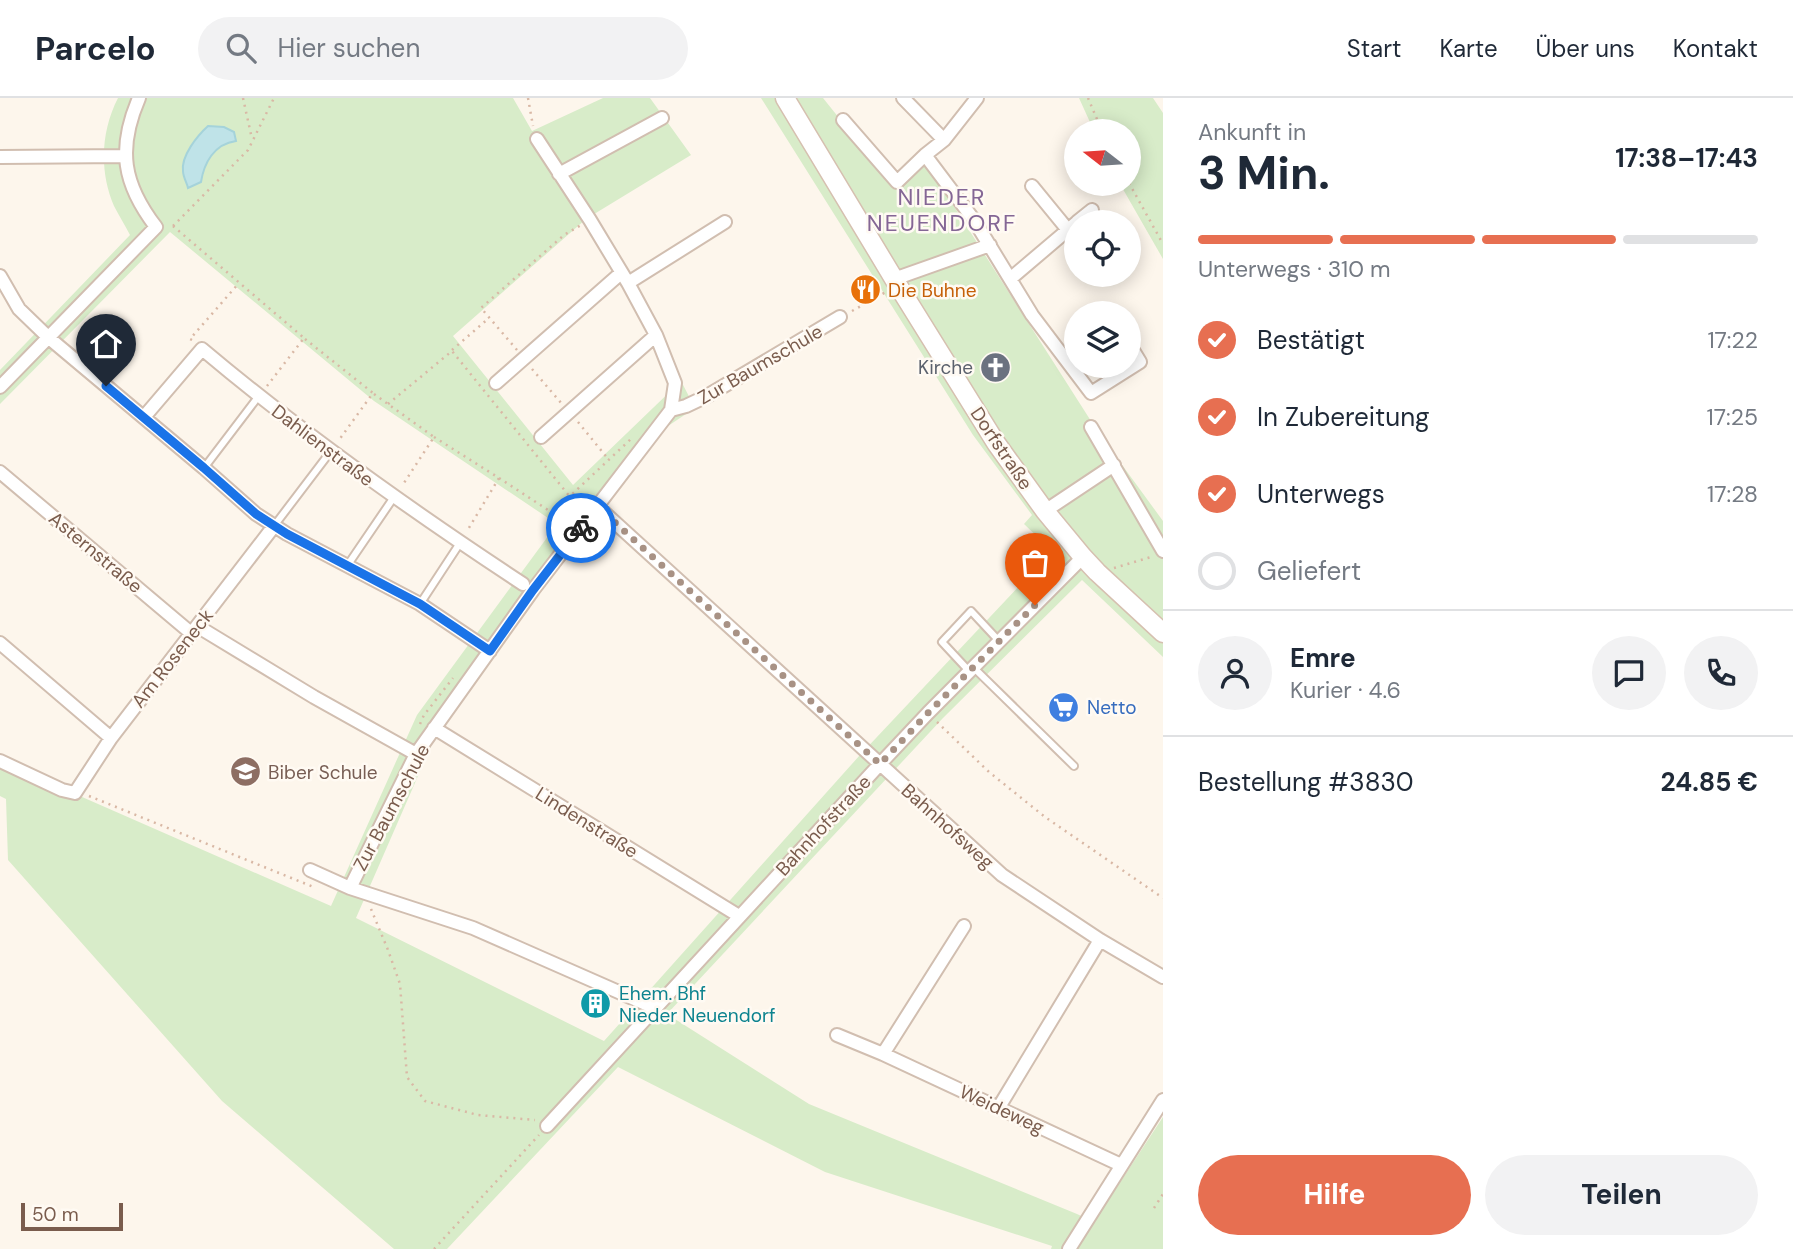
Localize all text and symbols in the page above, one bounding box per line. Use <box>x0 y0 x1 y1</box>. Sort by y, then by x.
search box <box>198 17 688 80</box>
text: Parcelo <box>35 27 156 70</box>
icon: search <box>222 29 260 67</box>
text: Hier suchen <box>278 31 420 65</box>
text: Start <box>1347 33 1401 64</box>
text: Karte <box>1439 33 1498 64</box>
text: Über uns <box>1536 33 1635 64</box>
text: Kontakt <box>1673 33 1758 64</box>
text: Ankunft in <box>1198 117 1306 147</box>
north arrow <box>1064 119 1141 196</box>
map controls <box>1064 119 1141 378</box>
text: 17:38–17:43 <box>1615 141 1758 175</box>
text: 3 Min. <box>1198 143 1330 203</box>
district label: NIEDER NEUENDORF <box>867 182 1017 238</box>
button: locate <box>1064 210 1141 287</box>
text: Unterwegs · 310 m <box>1198 254 1391 284</box>
restaurant icon: Die Buhne <box>848 273 882 307</box>
place label: Die Buhne <box>888 278 976 303</box>
button: layers <box>1064 301 1141 378</box>
pin <box>76 314 136 386</box>
street label: Zur Baumschule <box>693 319 827 410</box>
icon: check <box>1198 321 1236 359</box>
text: Bestätigt <box>1257 323 1365 357</box>
icon: home <box>87 325 125 363</box>
text: 17:22 <box>1707 325 1758 355</box>
church icon: Kirche <box>979 350 1013 384</box>
place label: Kirche <box>918 355 973 380</box>
icon: check <box>1198 398 1236 436</box>
street label: Dahlienstraße <box>267 399 379 492</box>
text: In Zubereitung <box>1257 400 1430 434</box>
street label: Dorfstraße <box>965 402 1038 494</box>
text: 17:25 <box>1707 402 1758 432</box>
icon: check <box>1198 475 1236 513</box>
text: Unterwegs <box>1257 477 1385 511</box>
text: 17:28 <box>1707 479 1758 509</box>
courier <box>546 493 616 563</box>
street label: Asternstraße <box>44 506 148 599</box>
icon: bike <box>562 509 600 547</box>
pin <box>1005 533 1065 605</box>
icon: bag <box>1016 544 1054 582</box>
text: Geliefert <box>1257 554 1361 588</box>
street label: Am Roseneck <box>126 603 219 713</box>
button: person <box>1198 636 1272 710</box>
button: chat <box>1592 636 1666 710</box>
button: phone <box>1684 636 1758 710</box>
text: Emre <box>1290 641 1356 675</box>
text: Kurier · 4.6 <box>1290 675 1401 705</box>
supermarket icon: Netto <box>1047 690 1081 724</box>
place label: Netto <box>1087 695 1137 720</box>
street label: Zur Baumschule <box>348 740 435 875</box>
school or university icon: Biber Schule <box>228 755 262 789</box>
place label: Biber Schule <box>268 760 378 785</box>
text: Bestellung #3830 <box>1198 765 1414 799</box>
text: 24.85 € <box>1660 765 1758 799</box>
street label: Bahnhofstraße <box>770 770 876 881</box>
street label: Bahnhofsweg <box>896 778 1000 875</box>
street label: Lindenstraße <box>531 781 643 864</box>
place label: Ehem. Bhf Nieder Neuendorf <box>619 981 775 1028</box>
building icon: Ehem. Bhf Nieder Neuendorf <box>579 987 613 1021</box>
street label: Weideweg <box>955 1079 1048 1140</box>
button: Hilfe <box>1198 1155 1471 1235</box>
button: Teilen <box>1485 1155 1758 1235</box>
scale bar <box>21 1200 122 1232</box>
text: 50 m <box>32 1202 79 1227</box>

